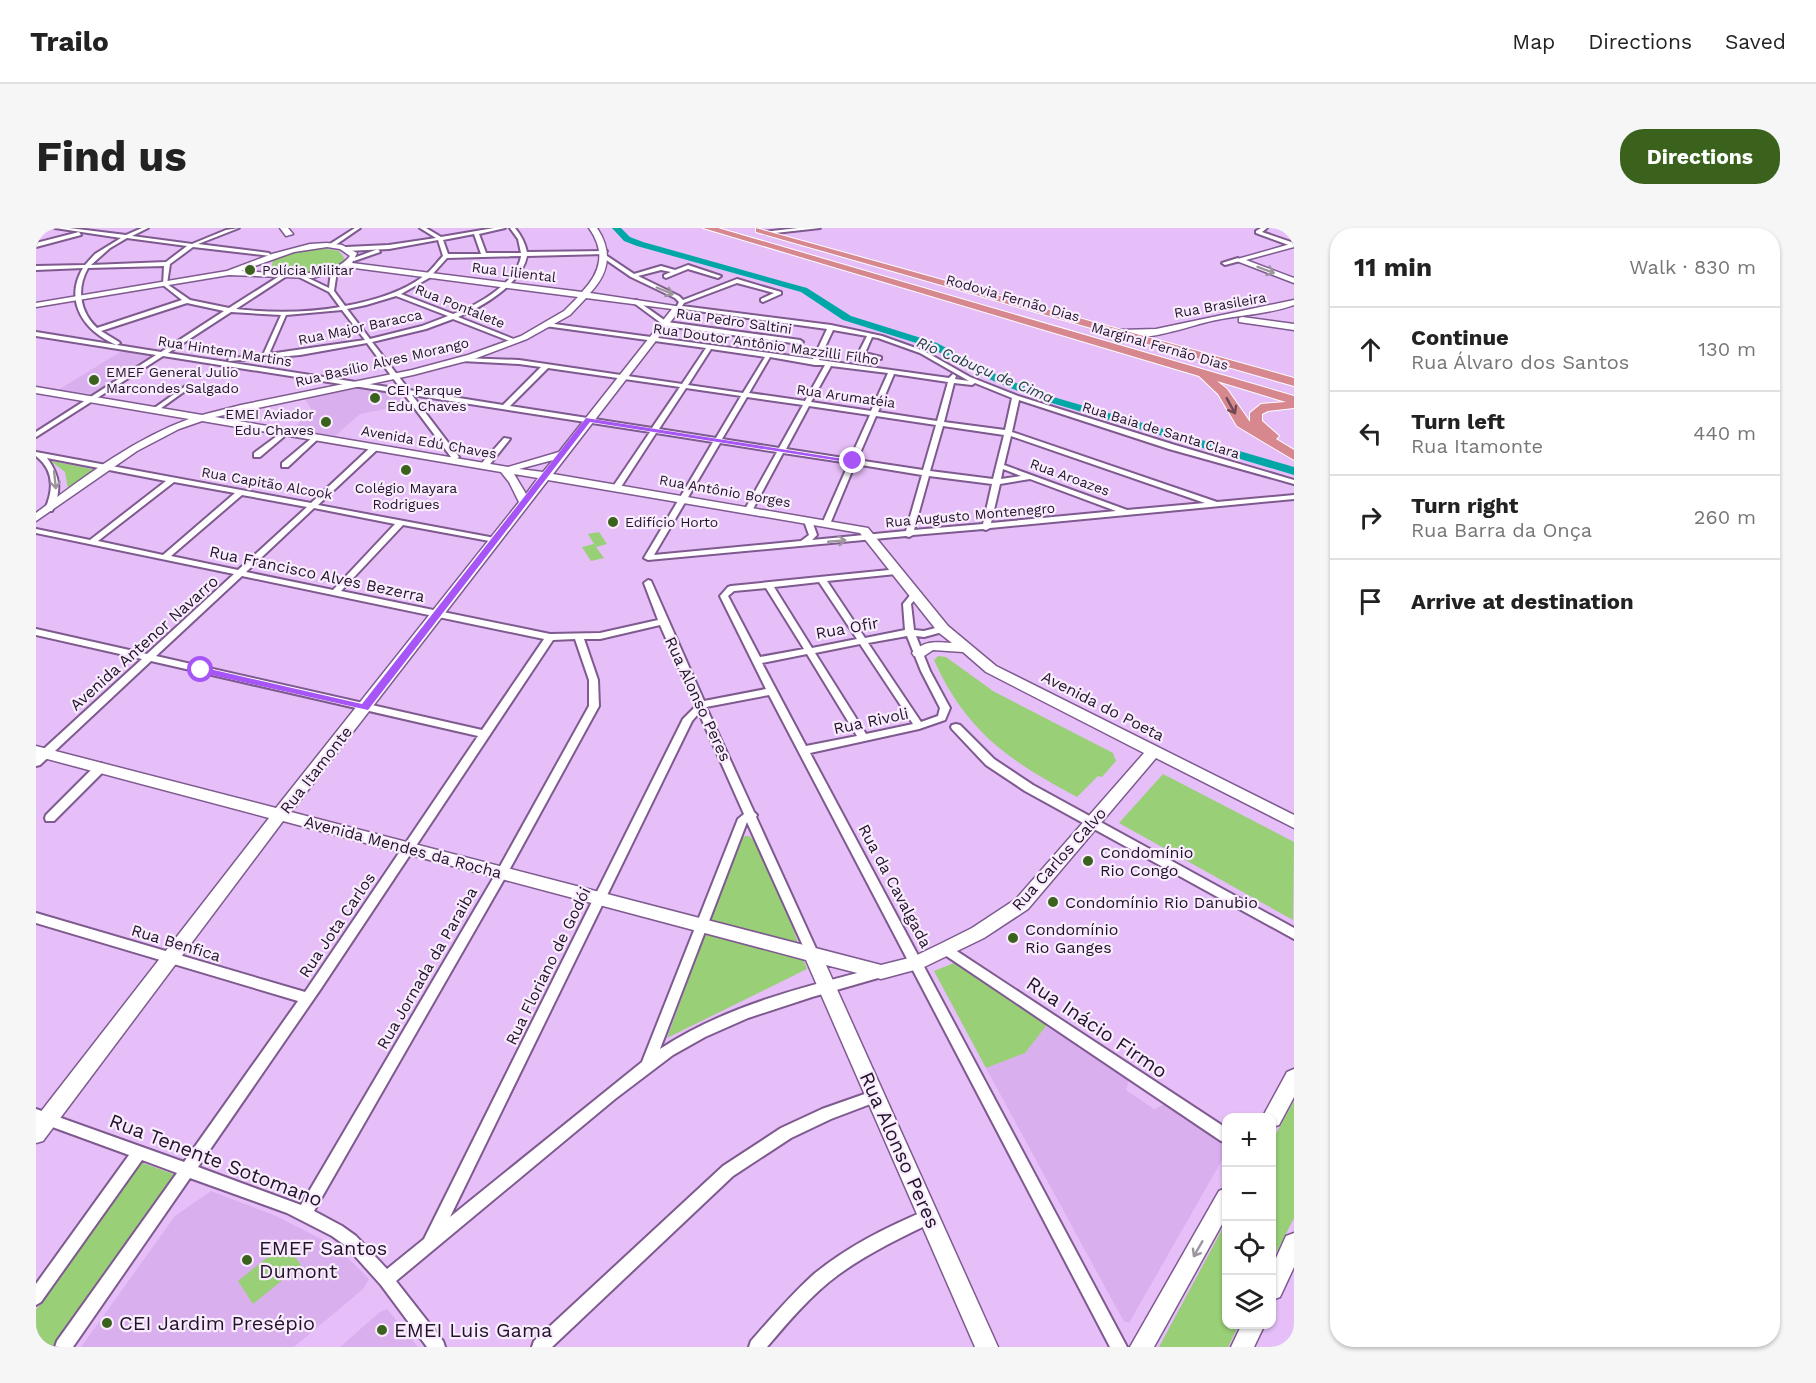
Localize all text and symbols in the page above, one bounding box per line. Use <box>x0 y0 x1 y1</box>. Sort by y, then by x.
text: Trailo <box>30 25 109 58</box>
text: Map <box>1512 29 1555 54</box>
text: Directions <box>1588 29 1692 54</box>
text: Saved <box>1725 29 1786 54</box>
button: Directions <box>1620 129 1780 184</box>
text: Find us <box>36 132 187 181</box>
text: 11 min <box>1354 252 1432 282</box>
text: Walk · 830 m <box>1629 255 1756 279</box>
street label: Rua Liliental <box>471 259 558 285</box>
place label: Polícia Militar <box>262 262 354 278</box>
marker: Polícia Militar <box>243 263 257 277</box>
one-way arrow <box>1256 266 1275 277</box>
street label: Rodovia Fernão Dias <box>944 271 1082 325</box>
street label: Rua Pontalete <box>413 281 507 331</box>
one-way arrow <box>655 286 673 298</box>
street label: Rua Brasileira <box>1173 289 1267 321</box>
street label: Rua Pedro Saltini <box>675 305 793 337</box>
street label: Rua Major Baracca <box>297 306 424 348</box>
street label: Marginal Fernão Dias <box>1090 319 1230 373</box>
street label: Rua Doutor Antônio Mazzilli Filho <box>652 320 880 368</box>
text: Continue <box>1411 325 1509 350</box>
street label: Rua Hintem Martins <box>157 332 293 370</box>
water label: Rio Cabuçu de Cima <box>914 333 1056 407</box>
icon: ahead <box>1354 333 1387 366</box>
street label: Rua Basílio Alves Morango <box>294 334 470 390</box>
text: 130 m <box>1698 337 1756 361</box>
text: Rua Álvaro dos Santos <box>1411 350 1629 374</box>
place label: EMEF General Julio Marcondes Salgado <box>106 364 239 396</box>
marker: EMEF General Julio Marcondes Salgado <box>87 373 101 387</box>
street label: Rua Arumatéia <box>795 381 897 411</box>
place label: CEI Parque Edu Chaves <box>387 382 467 414</box>
marker: CEI Parque Edu Chaves <box>368 391 382 405</box>
one-way arrow <box>1226 397 1237 415</box>
street label: Rua Baia de Santa Clara <box>1080 398 1242 462</box>
place label: EMEI Aviador Edu Chaves <box>225 406 314 438</box>
text: Turn left <box>1411 409 1505 434</box>
marker: EMEI Aviador Edu Chaves <box>319 415 333 429</box>
icon: left <box>1354 417 1387 450</box>
text: 440 m <box>1693 421 1756 445</box>
street label: Avenida Edú Chaves <box>360 422 498 462</box>
text: Rua Itamonte <box>1411 434 1543 458</box>
route end <box>839 447 865 473</box>
street label: Rua Aroazes <box>1028 455 1112 499</box>
marker: Colégio Mayara Rodrigues <box>399 463 413 477</box>
street label: Rua Capitão Alcook <box>200 464 334 502</box>
one-way arrow <box>49 470 60 489</box>
street label: Rua Antônio Borges <box>658 472 792 510</box>
place label: Colégio Mayara Rodrigues <box>355 480 457 512</box>
text: Turn right <box>1411 493 1518 518</box>
street label: Rua Augusto Montenegro <box>884 500 1056 530</box>
icon: right <box>1354 501 1387 534</box>
text: 260 m <box>1694 505 1756 529</box>
place label: Edifício Horto <box>625 514 718 530</box>
marker: Edifício Horto <box>606 515 620 529</box>
text: Rua Barra da Onça <box>1411 518 1592 542</box>
one-way arrow <box>826 535 846 546</box>
street label: Rua Francisco Alves Bezerra <box>208 542 426 606</box>
street label: Avenida Antenor Navarro <box>66 571 222 715</box>
icon: arrive <box>1354 585 1387 618</box>
text: Arrive at destination <box>1411 589 1634 614</box>
street label: Rua Ofir <box>814 613 880 643</box>
street label: Rua Alonso Peres <box>661 634 735 764</box>
route start <box>187 656 213 682</box>
street label: Avenida do Poeta <box>1039 667 1167 745</box>
street label: Rua Rivoli <box>832 704 910 738</box>
street label: Rua Itamonte <box>276 723 356 817</box>
street label: Rua Carlos Calvo <box>1008 804 1110 914</box>
street label: Avenida Mendes da Rocha <box>302 811 504 883</box>
street label: Rua da Cavalgada <box>854 821 936 951</box>
place label: Condomínio Rio Congo <box>1100 843 1193 880</box>
marker: Condomínio Rio Congo <box>1081 854 1095 868</box>
street label: Rua Jota Carlos <box>295 869 379 981</box>
street label: Rua Jornada da Paraiba <box>373 884 481 1052</box>
street label: Rua Floriano de Godói <box>501 884 595 1048</box>
place label: Condomínio Rio Danubio <box>1065 893 1258 912</box>
marker: Condomínio Rio Danubio <box>1046 895 1060 909</box>
street label: Rua Benfica <box>129 920 223 966</box>
place label: Condomínio Rio Ganges <box>1025 920 1118 957</box>
marker: Condomínio Rio Ganges <box>1006 931 1020 945</box>
street label: Rua Inácio Firmo <box>1022 971 1172 1083</box>
street label: Rua Alonso Peres <box>855 1068 945 1232</box>
street label: Rua Tenente Sotomano <box>106 1108 326 1212</box>
map controls <box>1222 1113 1276 1329</box>
button: + <box>1222 1113 1276 1167</box>
button: − <box>1222 1167 1276 1221</box>
button: locate <box>1222 1221 1276 1275</box>
place label: EMEF Santos Dumont <box>259 1236 387 1283</box>
one-way arrow <box>1191 1240 1203 1257</box>
marker: EMEF Santos Dumont <box>240 1253 254 1267</box>
button: layers <box>1222 1275 1276 1329</box>
place label: CEI Jardim Presépio <box>119 1311 315 1335</box>
marker: CEI Jardim Presépio <box>100 1316 114 1330</box>
place label: EMEI Luis Gama <box>394 1318 552 1342</box>
marker: EMEI Luis Gama <box>375 1323 389 1337</box>

